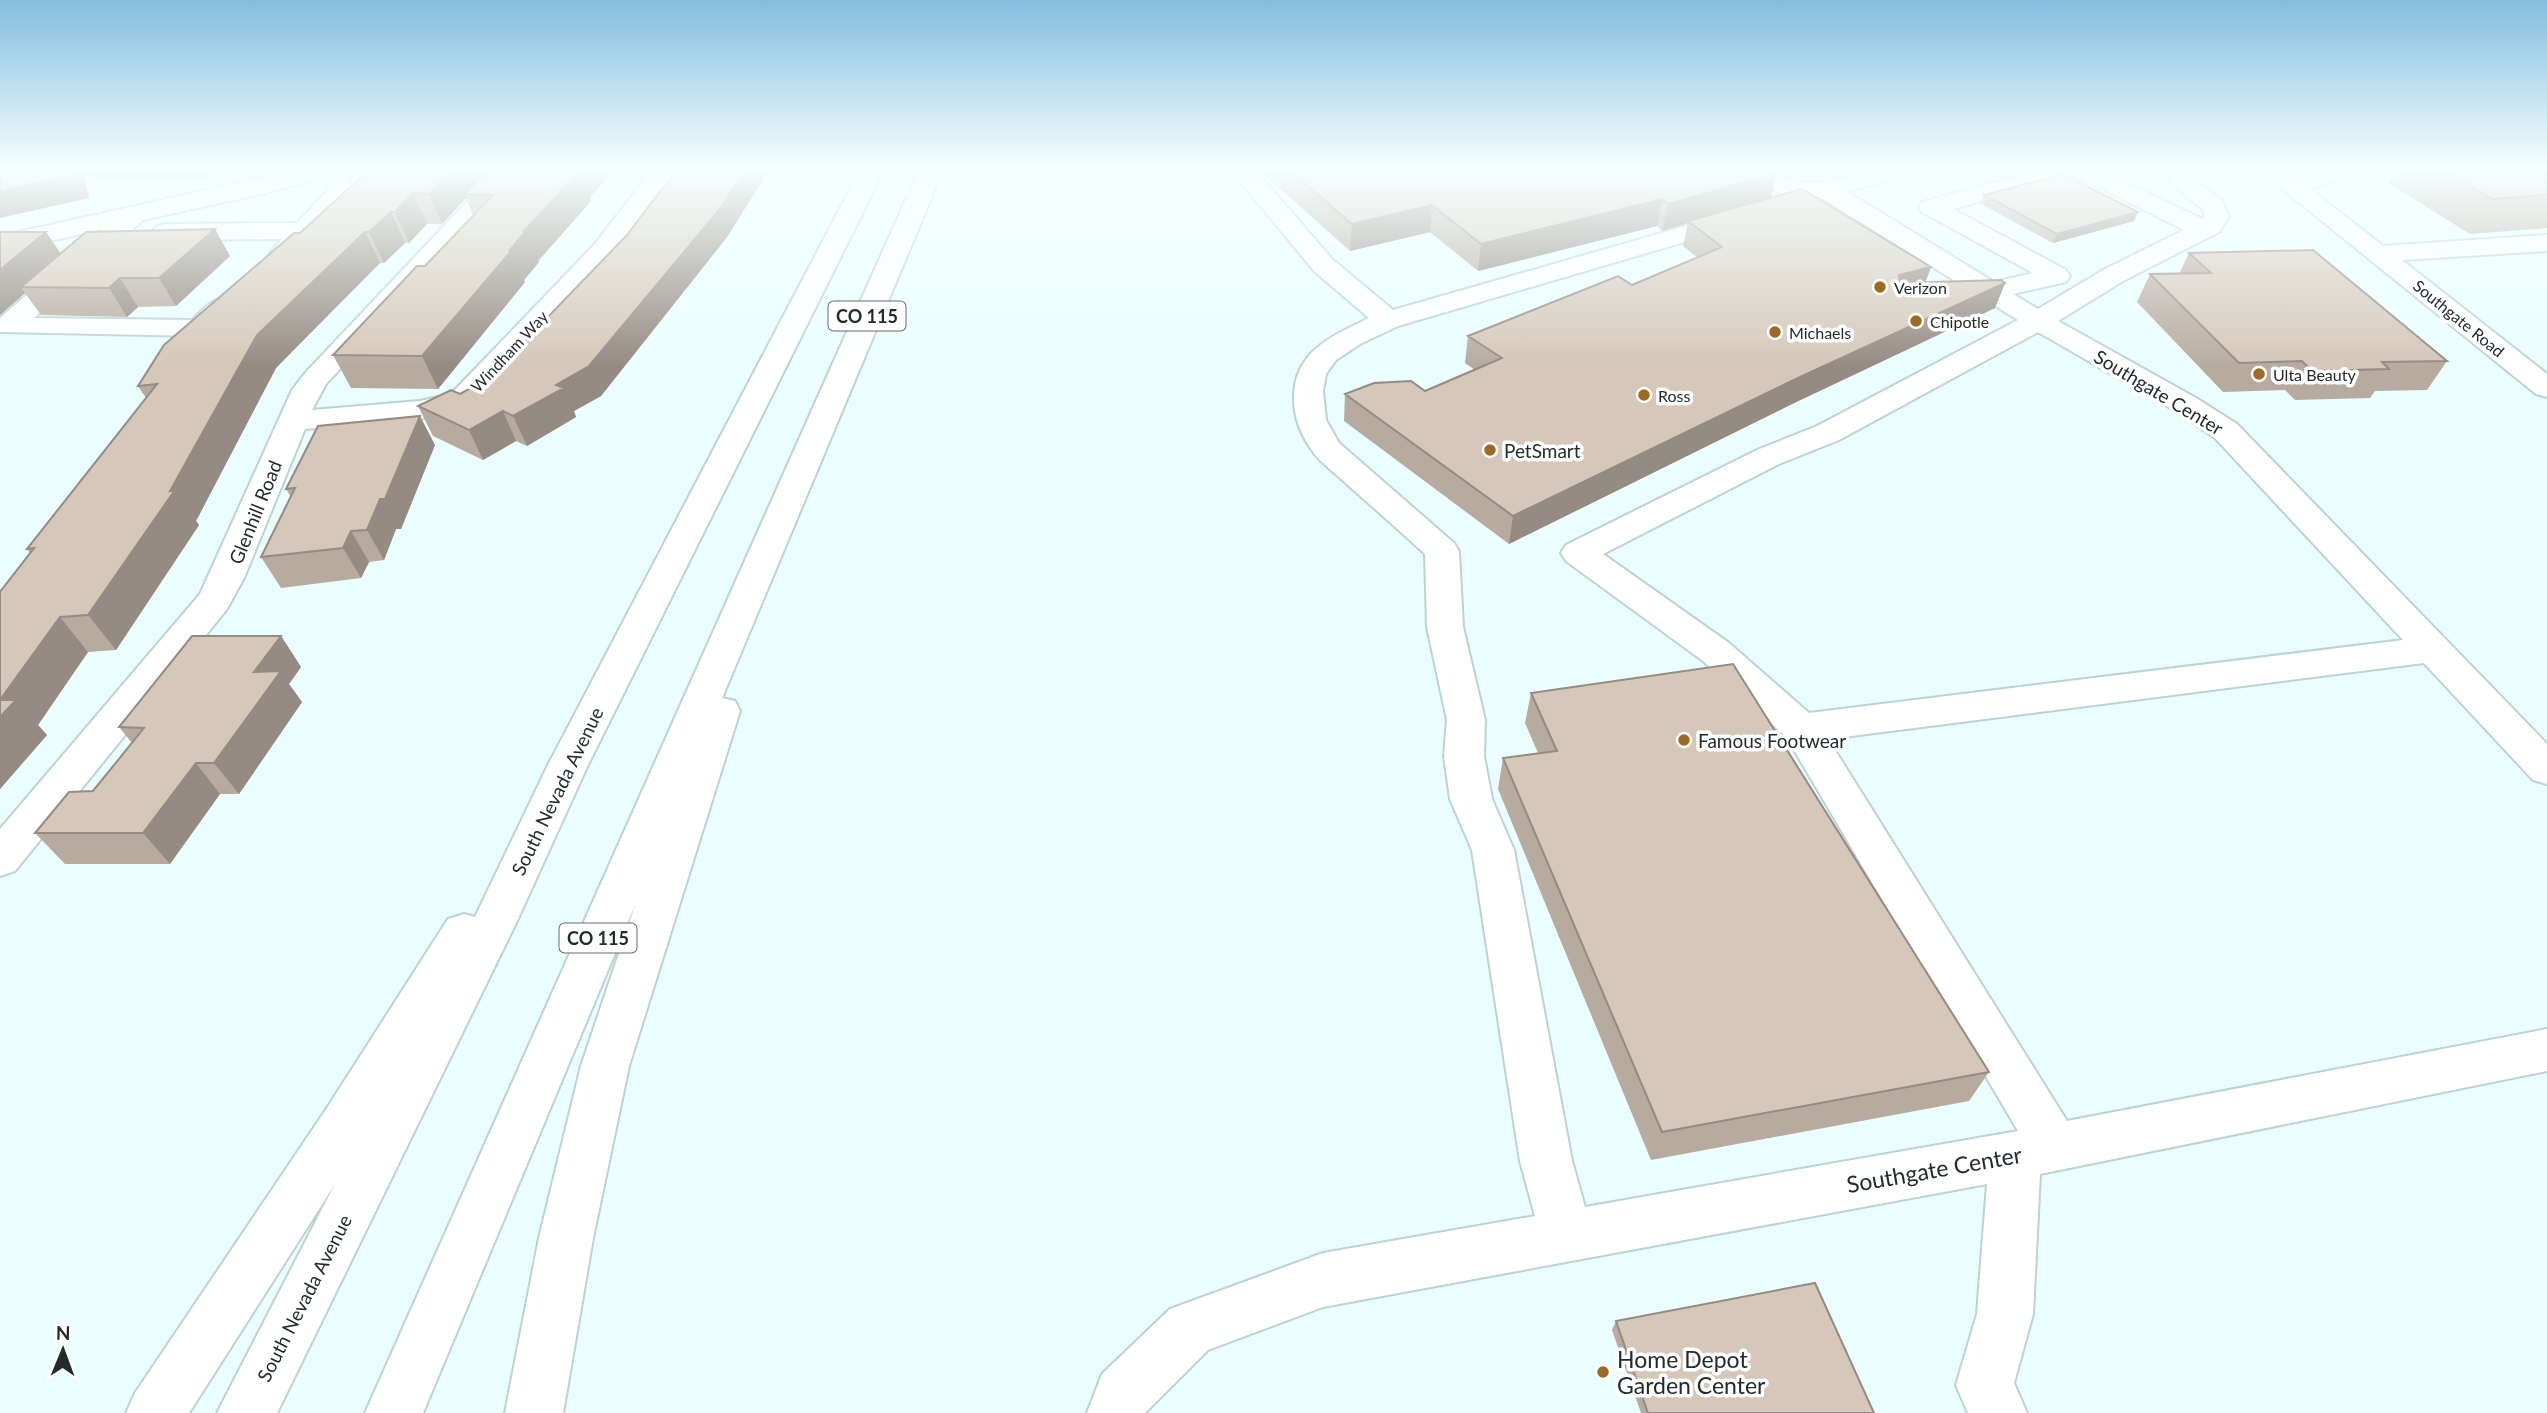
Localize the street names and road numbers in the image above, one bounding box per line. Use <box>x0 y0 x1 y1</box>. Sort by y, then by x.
street label: Southgate Road <box>2410 276 2508 360</box>
road number: CO 115 <box>828 302 906 330</box>
street label: Windham Way <box>467 306 552 395</box>
street label: Southgate Center <box>2090 344 2228 440</box>
street label: Glenhill Road <box>224 457 286 567</box>
street label: South Nevada Avenue <box>506 703 608 879</box>
road number: CO 115 <box>560 923 636 953</box>
street label: Southgate Center <box>1844 1140 2024 1198</box>
street label: South Nevada Avenue <box>252 1211 356 1385</box>

